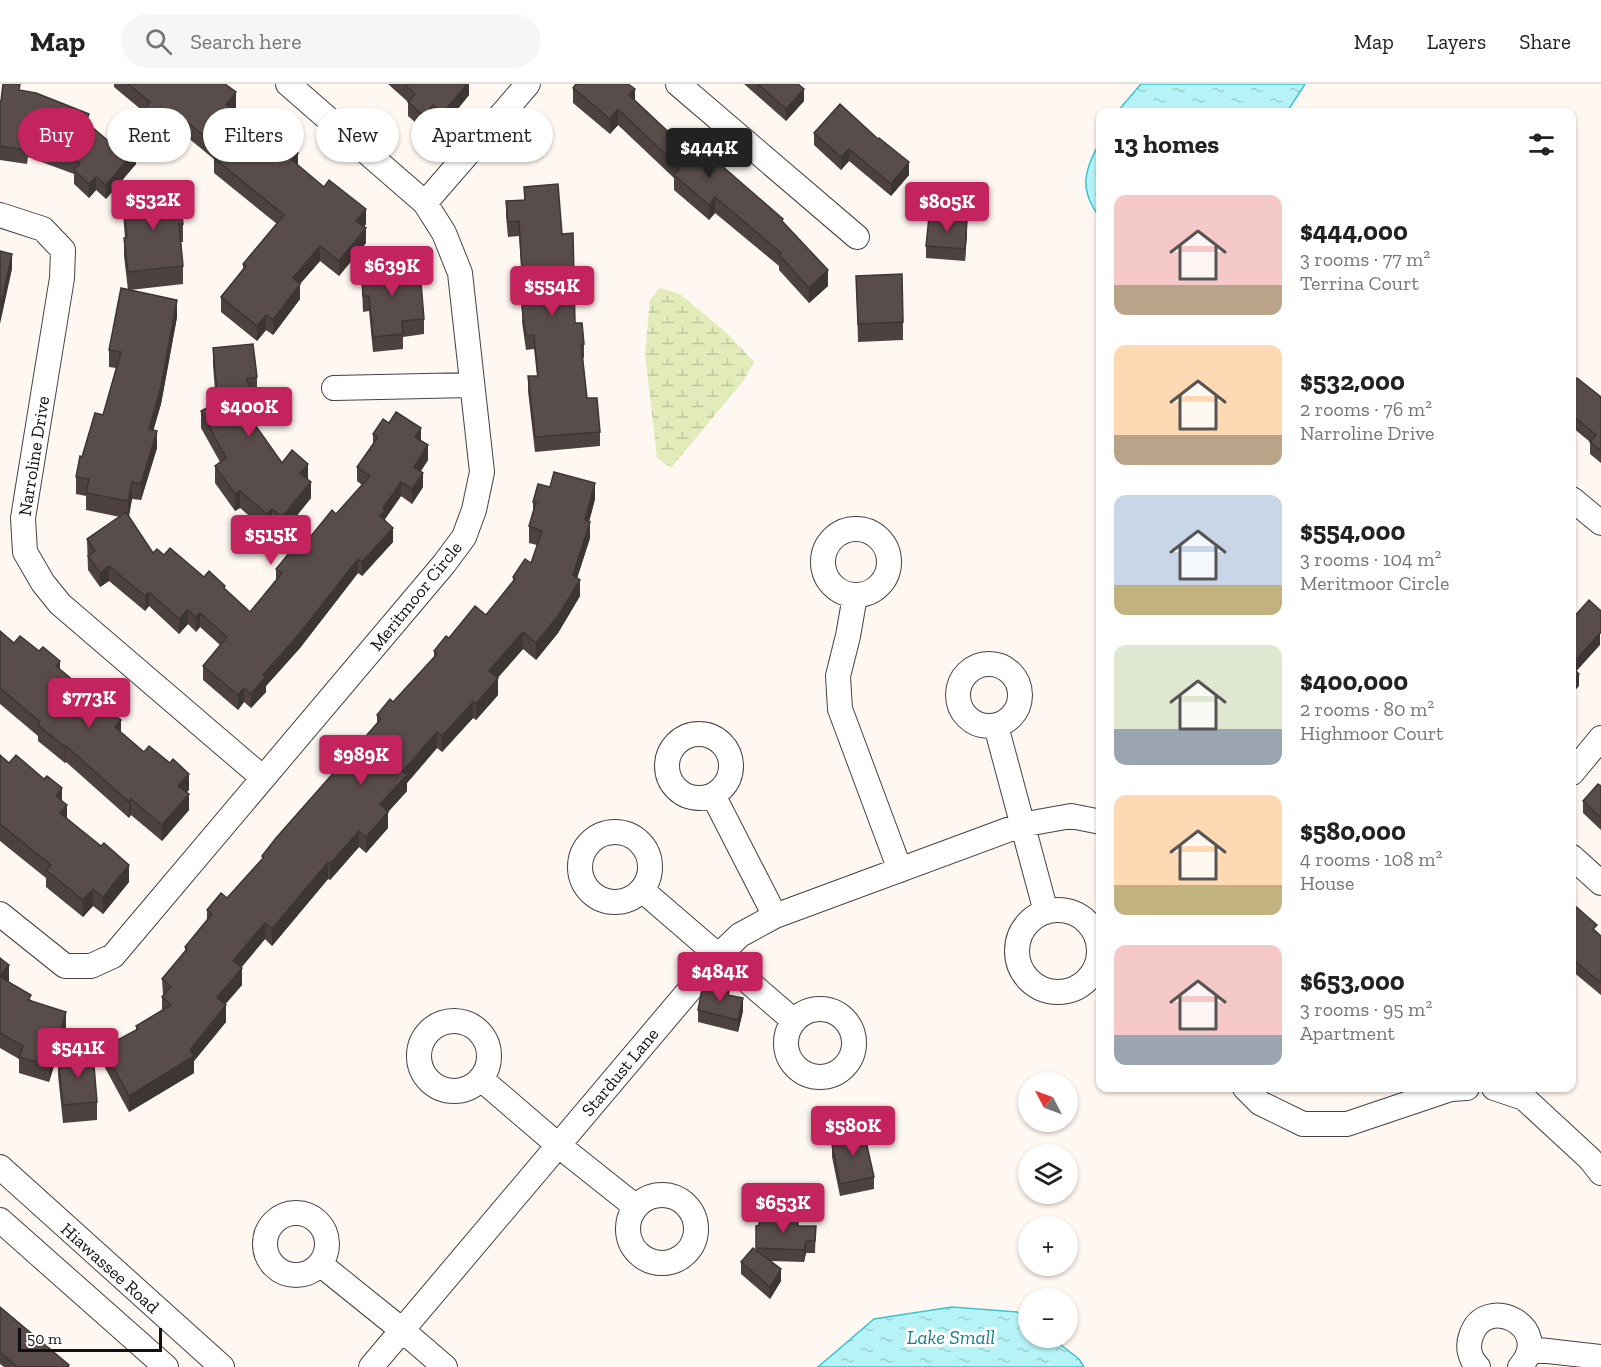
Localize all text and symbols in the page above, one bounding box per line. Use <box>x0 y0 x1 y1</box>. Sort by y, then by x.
search box <box>121 14 541 68</box>
text: Map <box>30 25 85 58</box>
icon: search <box>142 25 175 58</box>
text: Search here <box>190 28 302 55</box>
text: Map <box>1354 29 1394 54</box>
text: Layers <box>1427 29 1486 54</box>
text: Share <box>1519 29 1571 54</box>
chip: Buy <box>18 108 95 162</box>
chip: Rent <box>107 108 191 162</box>
chip: Filters <box>203 108 304 162</box>
chip: New <box>316 108 399 162</box>
chip: Apartment <box>411 108 553 162</box>
pin: $444K <box>667 128 751 179</box>
text: 13 homes <box>1114 128 1219 160</box>
icon: filters <box>1525 128 1558 161</box>
text: $444K <box>680 135 738 159</box>
pin: $532K <box>111 180 195 231</box>
pin: $805K <box>905 182 989 233</box>
text: $532K <box>125 187 181 211</box>
text: $805K <box>919 189 975 213</box>
text: $444,000 <box>1300 215 1408 247</box>
icon: home <box>1162 219 1234 291</box>
pin: $639K <box>350 246 434 297</box>
text: 3 rooms · 77 m² <box>1300 247 1430 271</box>
text: $639K <box>364 253 420 277</box>
pin: $554K <box>510 266 594 317</box>
text: Terrina Court <box>1300 271 1419 295</box>
text: $554K <box>524 273 580 297</box>
text: $532,000 <box>1300 365 1405 397</box>
icon: home <box>1162 369 1234 441</box>
pin: $400K <box>207 387 291 438</box>
text: $400K <box>220 394 278 418</box>
street label: Narroline Drive <box>14 395 54 517</box>
text: 2 rooms · 76 m² <box>1300 397 1432 421</box>
text: Narroline Drive <box>1300 421 1434 445</box>
pin: $515K <box>229 515 313 566</box>
text: $554,000 <box>1300 515 1405 547</box>
icon: home <box>1162 519 1234 591</box>
text: $515K <box>245 522 297 546</box>
street label: Meritmoor Circle <box>365 537 467 655</box>
text: 3 rooms · 104 m² <box>1300 547 1441 571</box>
text: Meritmoor Circle <box>1300 571 1449 595</box>
text: $400,000 <box>1300 665 1408 697</box>
icon: home <box>1162 669 1234 741</box>
pin: $773K <box>47 678 131 729</box>
text: $773K <box>62 685 116 709</box>
text: 2 rooms · 80 m² <box>1300 697 1434 721</box>
text: Highmoor Court <box>1300 721 1443 745</box>
pin: $989K <box>319 735 403 786</box>
text: $989K <box>333 742 389 766</box>
text: $580,000 <box>1300 815 1406 847</box>
icon: home <box>1162 819 1234 891</box>
text: 4 rooms · 108 m² <box>1300 847 1442 871</box>
text: House <box>1300 871 1354 895</box>
pin: $484K <box>678 952 762 1003</box>
text: $484K <box>692 959 748 983</box>
text: $653,000 <box>1300 965 1405 997</box>
icon: home <box>1162 969 1234 1041</box>
text: 3 rooms · 95 m² <box>1300 997 1432 1021</box>
text: Apartment <box>1300 1021 1395 1045</box>
street label: Stardust Lane <box>577 1023 663 1121</box>
pin: $541K <box>36 1028 120 1079</box>
text: $541K <box>51 1035 105 1059</box>
north arrow <box>1018 1072 1078 1132</box>
map controls <box>1018 1072 1078 1348</box>
pin: $580K <box>811 1106 895 1157</box>
text: $580K <box>825 1113 881 1137</box>
button: layers <box>1018 1144 1078 1204</box>
pin: $653K <box>741 1183 825 1234</box>
text: $653K <box>755 1190 811 1214</box>
button: + <box>1018 1216 1078 1276</box>
street label: Hiawassee Road <box>56 1218 164 1318</box>
button: − <box>1018 1288 1078 1348</box>
scale bar <box>18 1325 162 1352</box>
water label: Lake Small <box>907 1325 995 1349</box>
text: 50 m <box>27 1329 62 1348</box>

